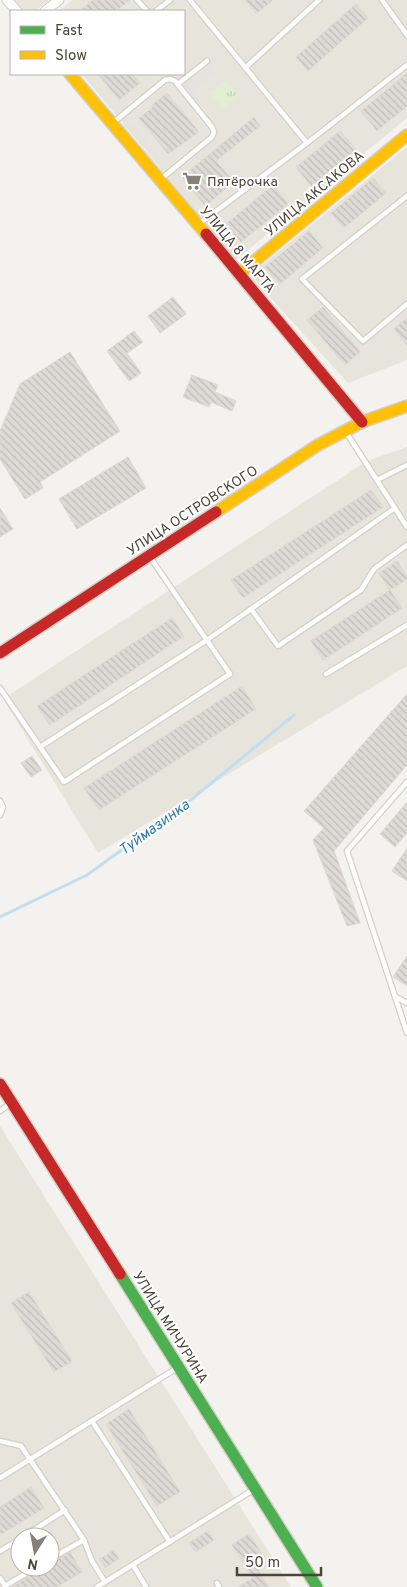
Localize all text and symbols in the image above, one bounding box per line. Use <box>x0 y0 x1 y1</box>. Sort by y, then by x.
legend <box>10 10 185 75</box>
text: Fast <box>55 22 83 41</box>
text: Slow <box>55 47 87 66</box>
street label: УЛИЦА АКСАКОВА <box>262 148 368 241</box>
supermarket icon: Пятёрочка <box>181 170 203 192</box>
place label: Пятёрочка <box>207 174 278 191</box>
street label: УЛИЦА 8 МАРТА <box>196 203 278 297</box>
street label: УЛИЦА ОСТРОВСКОГО <box>124 463 261 560</box>
water label: Туймазинка <box>116 796 194 860</box>
street label: УЛИЦА МИЧУРИНА <box>128 1269 211 1387</box>
north arrow <box>10 1527 60 1577</box>
scale bar <box>237 1544 321 1576</box>
text: N <box>26 1554 39 1573</box>
text: 50 m <box>245 1554 280 1573</box>

